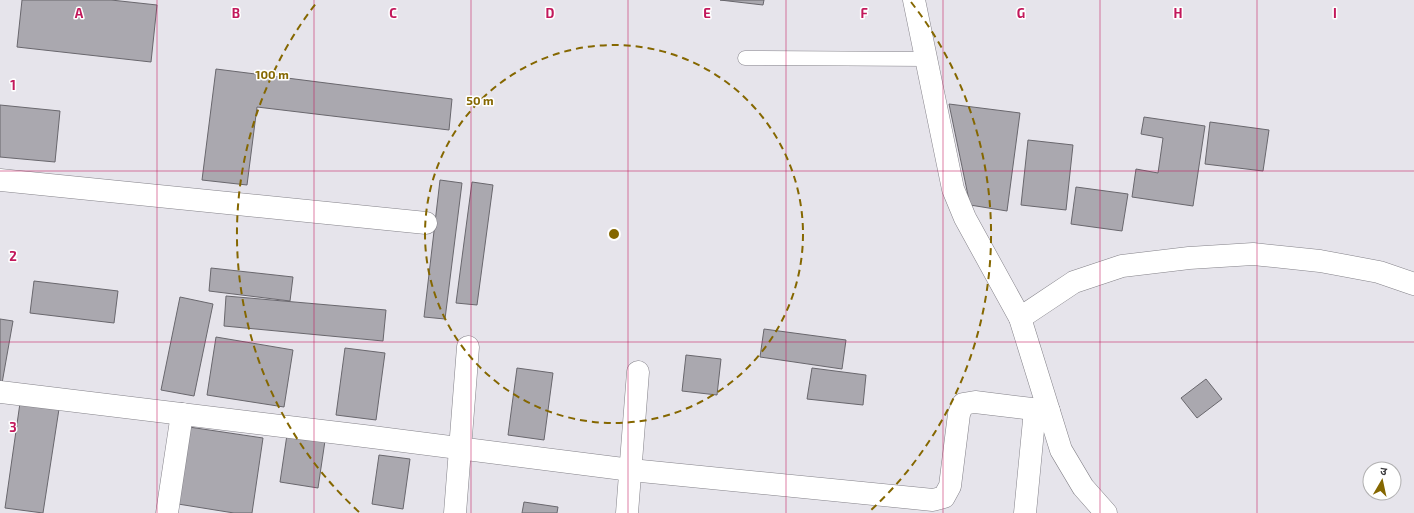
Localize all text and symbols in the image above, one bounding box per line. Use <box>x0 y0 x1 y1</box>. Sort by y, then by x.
text: A <box>75 5 84 21</box>
text: B <box>232 5 240 21</box>
text: C <box>389 5 397 21</box>
text: D <box>546 5 555 21</box>
text: E <box>703 5 711 21</box>
text: F <box>860 5 868 21</box>
text: G <box>1017 5 1025 21</box>
text: H <box>1174 5 1183 21</box>
text: I <box>1333 5 1337 21</box>
text: 100 m <box>255 67 289 81</box>
text: 1 <box>10 77 16 93</box>
text: 50 m <box>466 93 494 107</box>
centre of rings <box>607 227 621 241</box>
text: 2 <box>9 248 17 264</box>
text: 3 <box>9 419 17 435</box>
north arrow <box>1362 461 1402 501</box>
text: उ <box>1379 464 1388 478</box>

